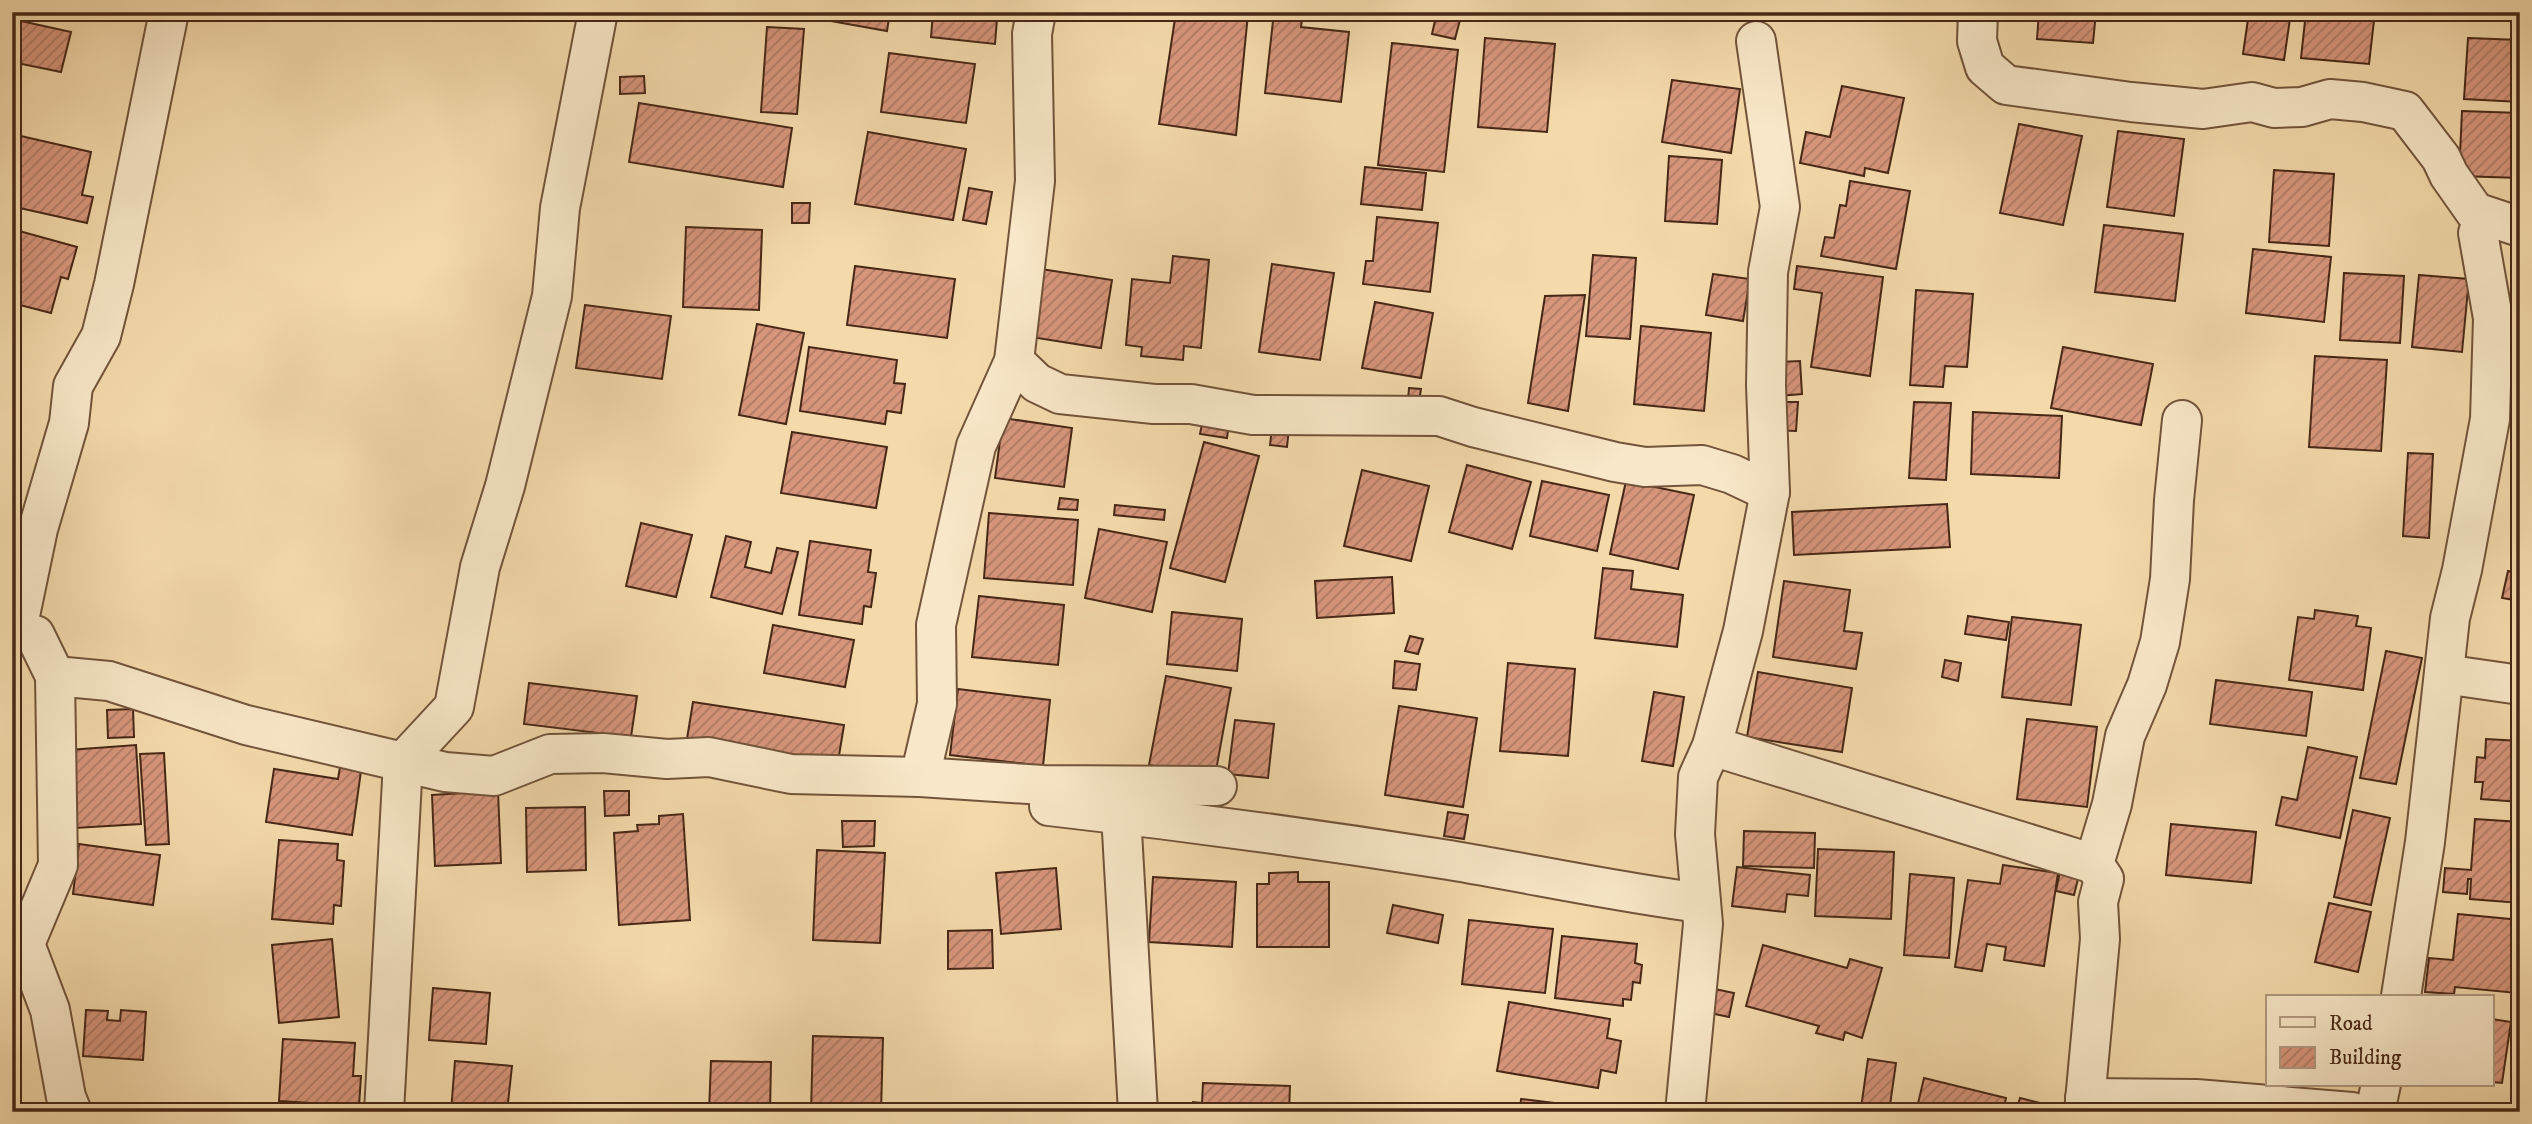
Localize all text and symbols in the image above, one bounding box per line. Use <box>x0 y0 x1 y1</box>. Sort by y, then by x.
legend <box>2266 995 2494 1086</box>
text: Road <box>2329 1011 2373 1037</box>
text: Building <box>2329 1045 2402 1071</box>

